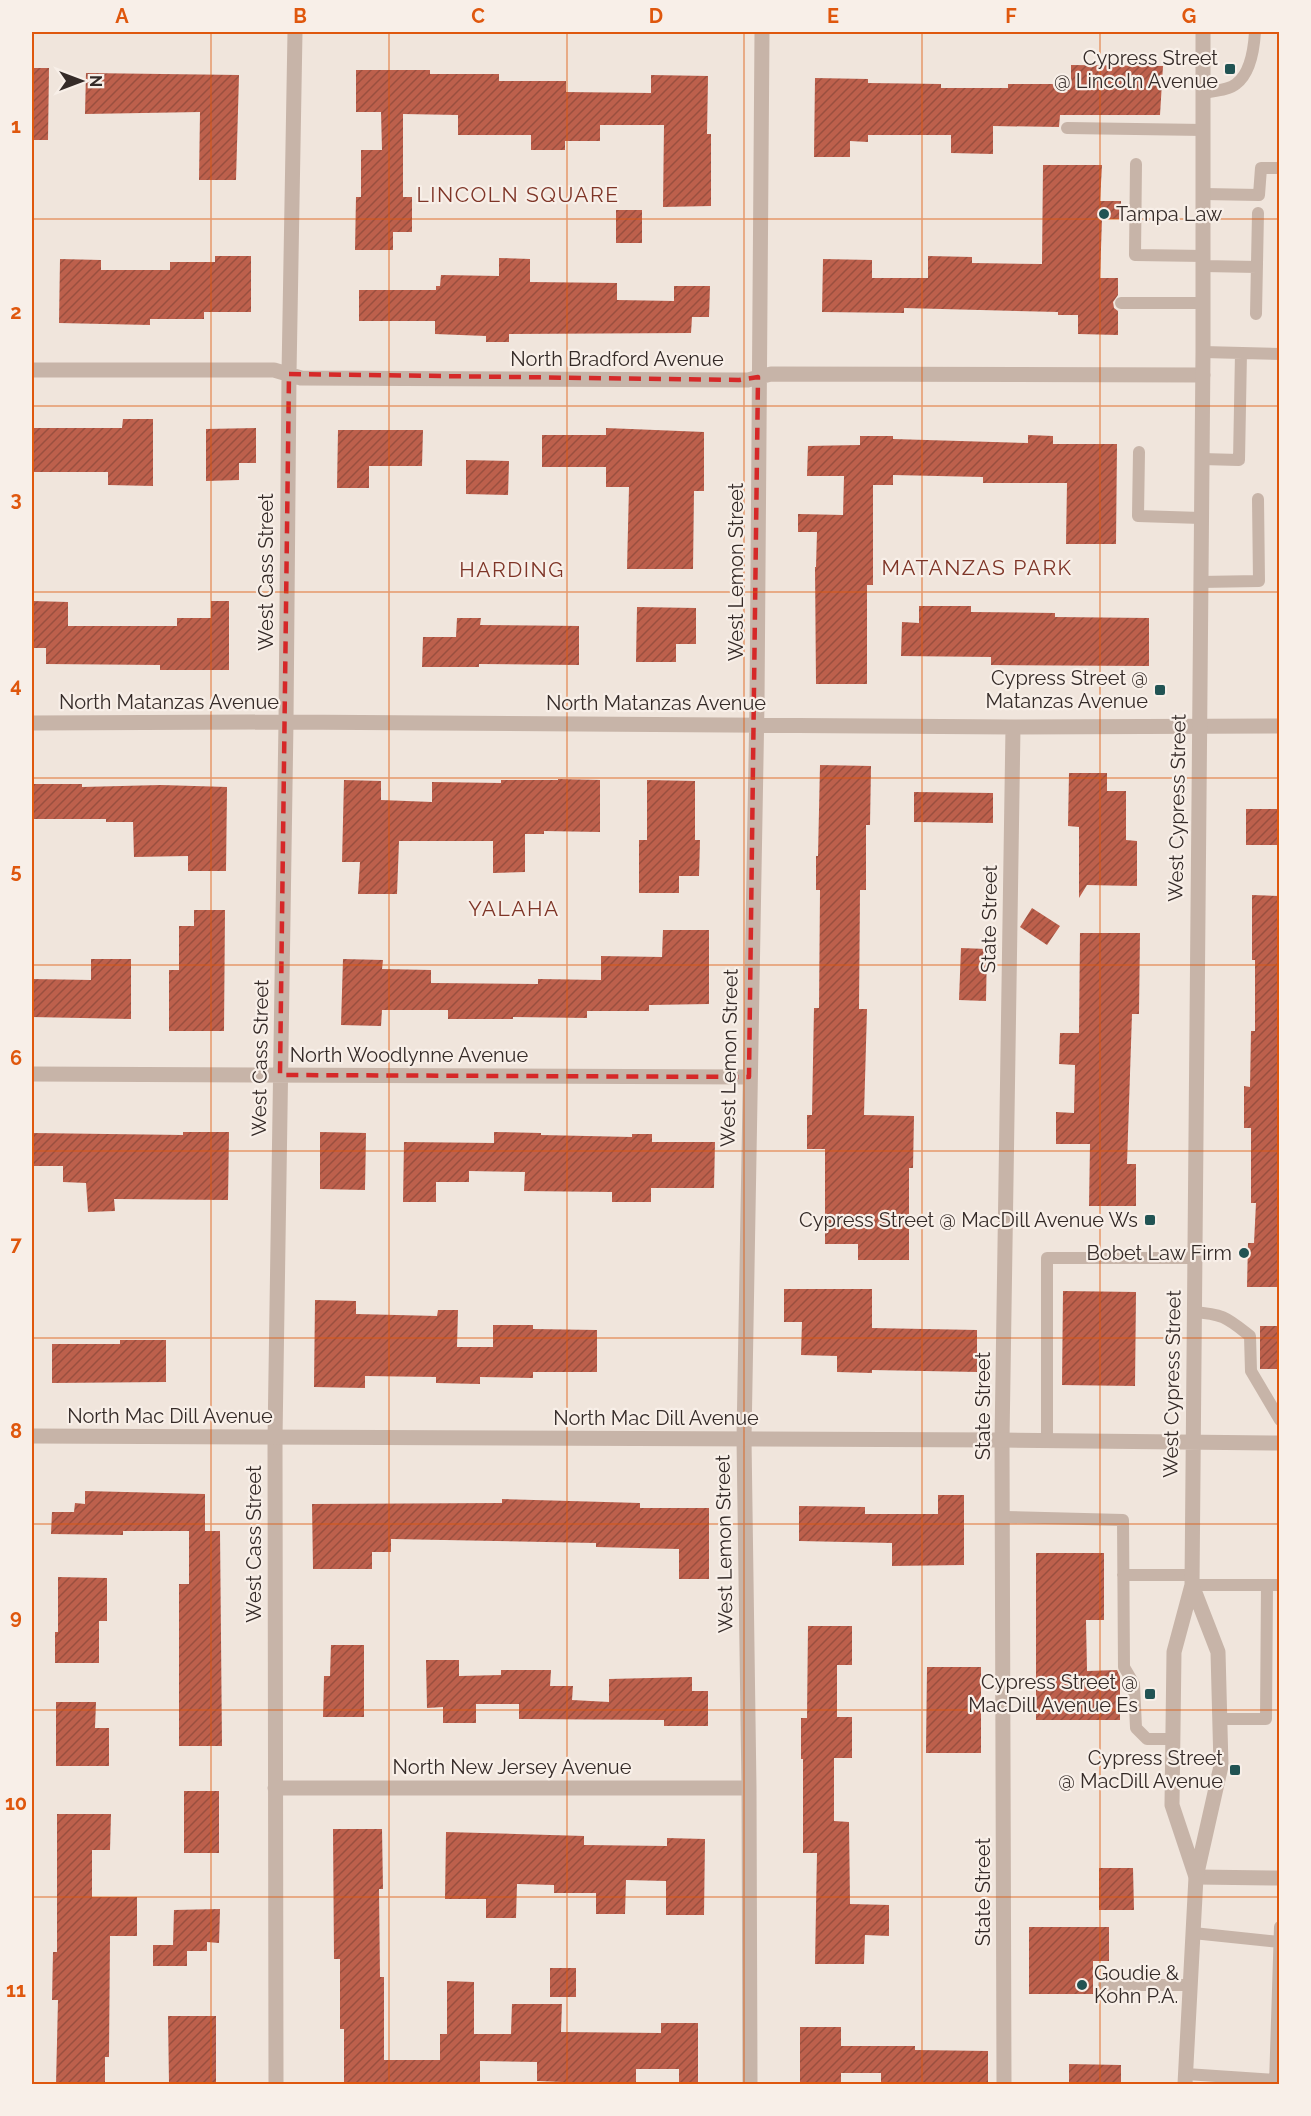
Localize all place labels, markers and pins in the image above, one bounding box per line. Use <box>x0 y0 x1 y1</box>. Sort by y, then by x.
place label: Cypress Street @ Lincoln Avenue <box>1054 46 1218 93</box>
marker: Cypress Street @ Lincoln Avenue <box>1223 62 1237 76</box>
place label: Tampa Law <box>1116 202 1222 226</box>
marker: Tampa Law <box>1097 207 1111 221</box>
place label: Cypress Street @ Matanzas Avenue <box>985 666 1148 713</box>
marker: Cypress Street @ Matanzas Avenue <box>1153 683 1167 697</box>
place label: Cypress Street @ MacDill Avenue Ws <box>799 1208 1138 1232</box>
marker: Cypress Street @ MacDill Avenue Ws <box>1143 1213 1157 1227</box>
place label: Bobet Law Firm <box>1086 1241 1232 1265</box>
marker: Bobet Law Firm <box>1237 1246 1251 1260</box>
place label: Cypress Street @ MacDill Avenue Es <box>968 1670 1138 1717</box>
marker: Cypress Street @ MacDill Avenue Es <box>1143 1687 1157 1701</box>
place label: Cypress Street @ MacDill Avenue <box>1058 1746 1223 1793</box>
marker: Cypress Street @ MacDill Avenue <box>1228 1763 1242 1777</box>
place label: Goudie & Kohn P.A. <box>1094 1961 1180 2008</box>
marker: Goudie & Kohn P.A. <box>1075 1978 1089 1992</box>

